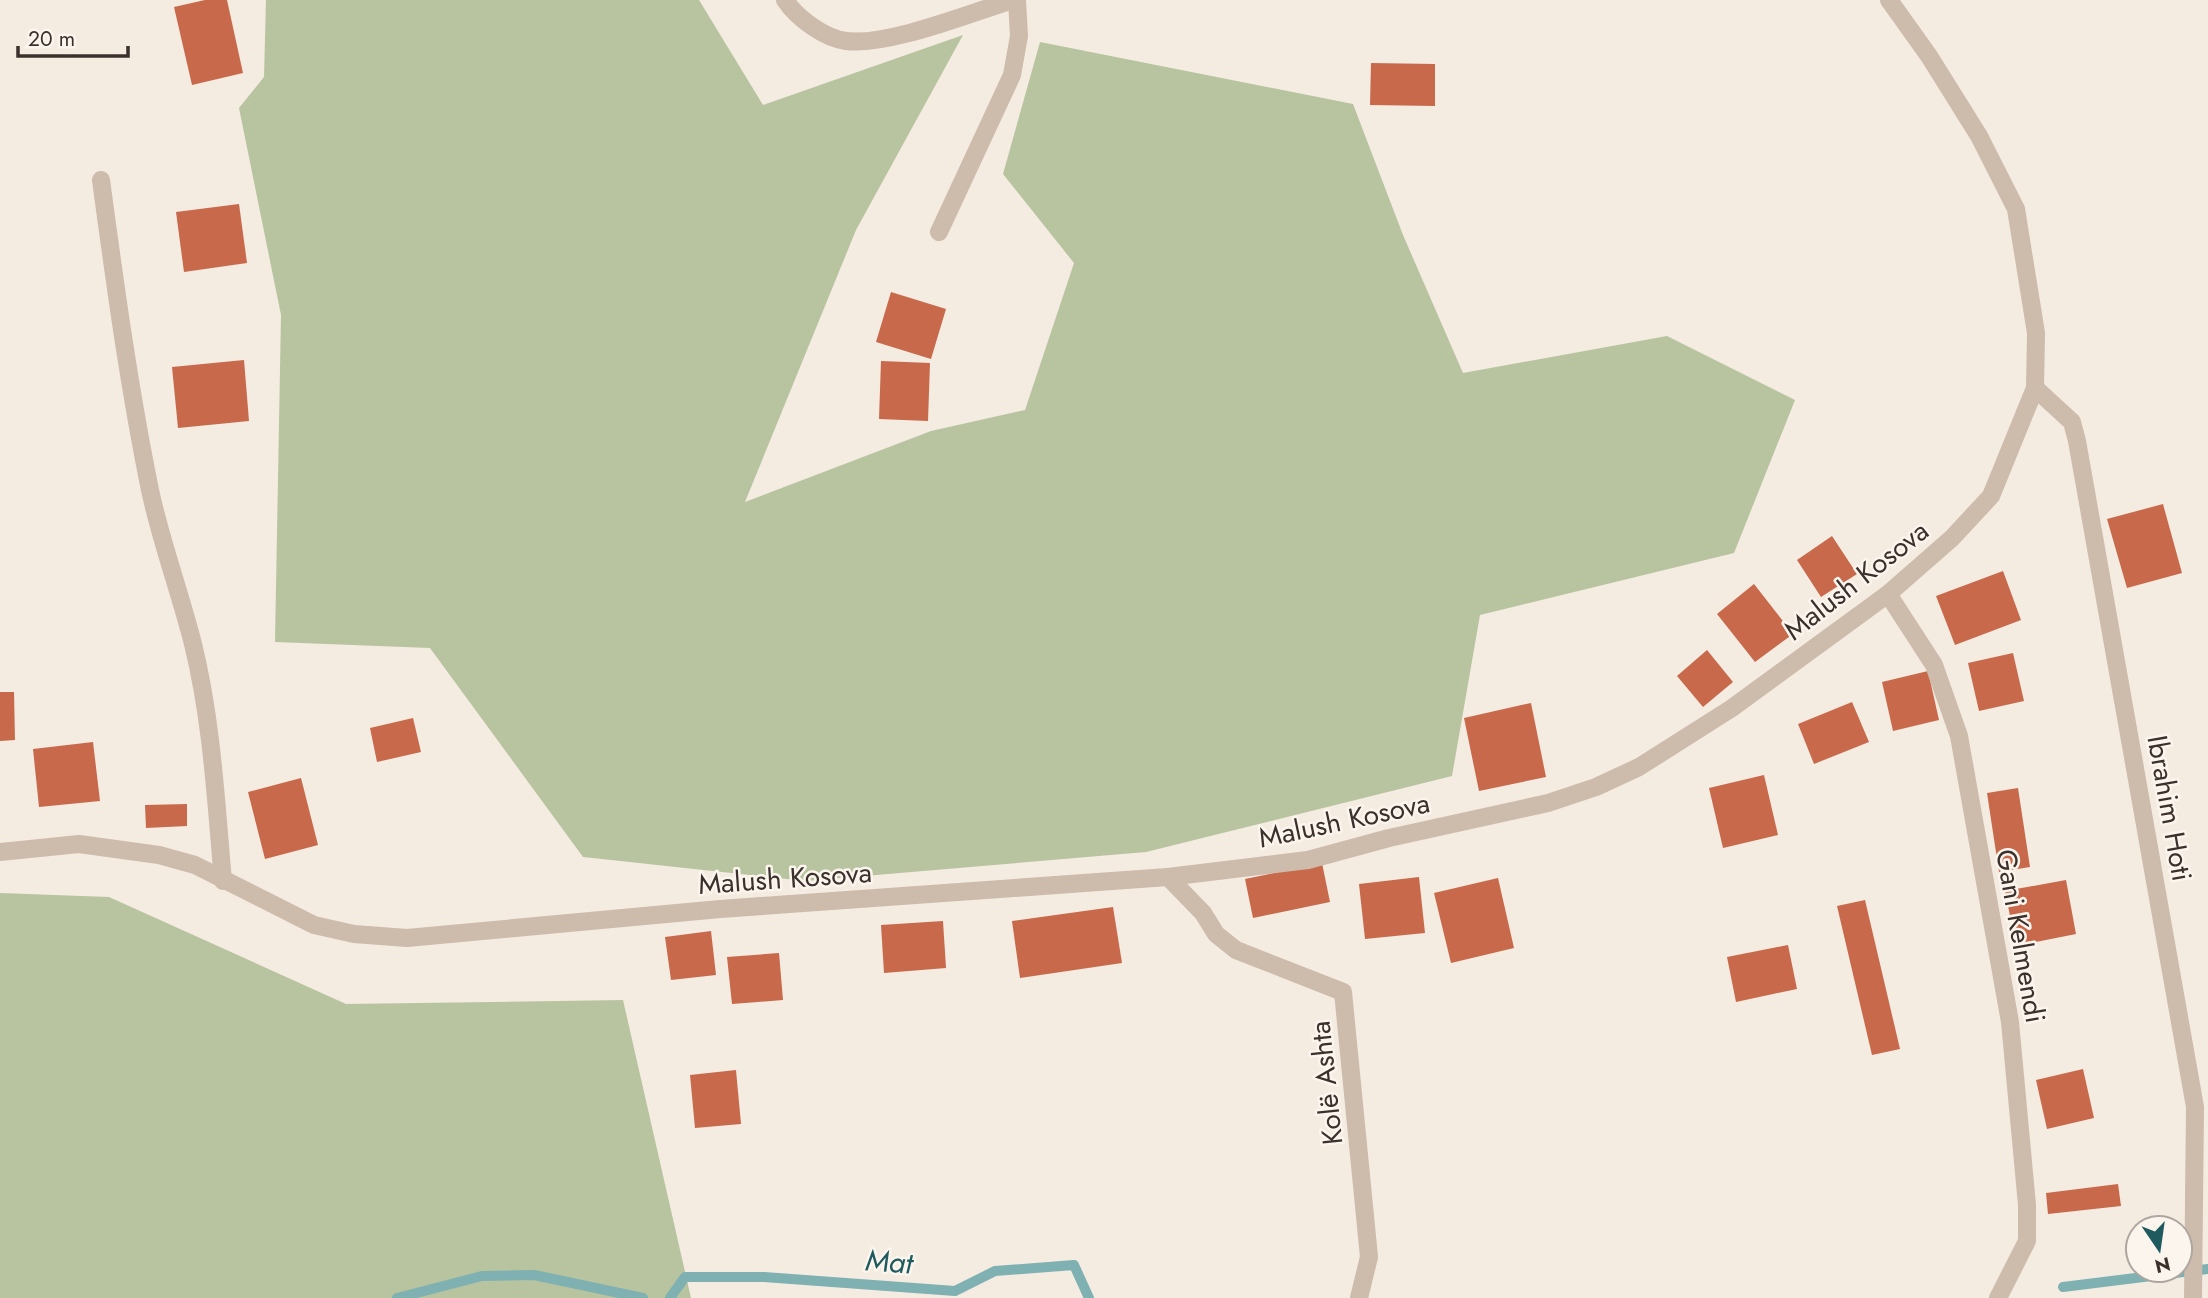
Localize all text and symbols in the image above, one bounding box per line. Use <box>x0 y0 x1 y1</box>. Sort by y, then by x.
scale bar <box>18 14 128 58</box>
text: 20 m <box>28 24 75 54</box>
street label: Malush Kosova <box>1775 511 1937 650</box>
street label: Ibrahim Hoti <box>2137 732 2202 884</box>
street label: Malush Kosova <box>1255 782 1433 859</box>
street label: Gani Kelmendi <box>1985 846 2056 1026</box>
street label: Malush Kosova <box>697 852 873 905</box>
street label: Kolë Ashta <box>1300 1019 1353 1147</box>
north arrow <box>2124 1214 2194 1284</box>
water label: Mat <box>864 1238 916 1285</box>
text: N <box>2152 1250 2173 1280</box>

